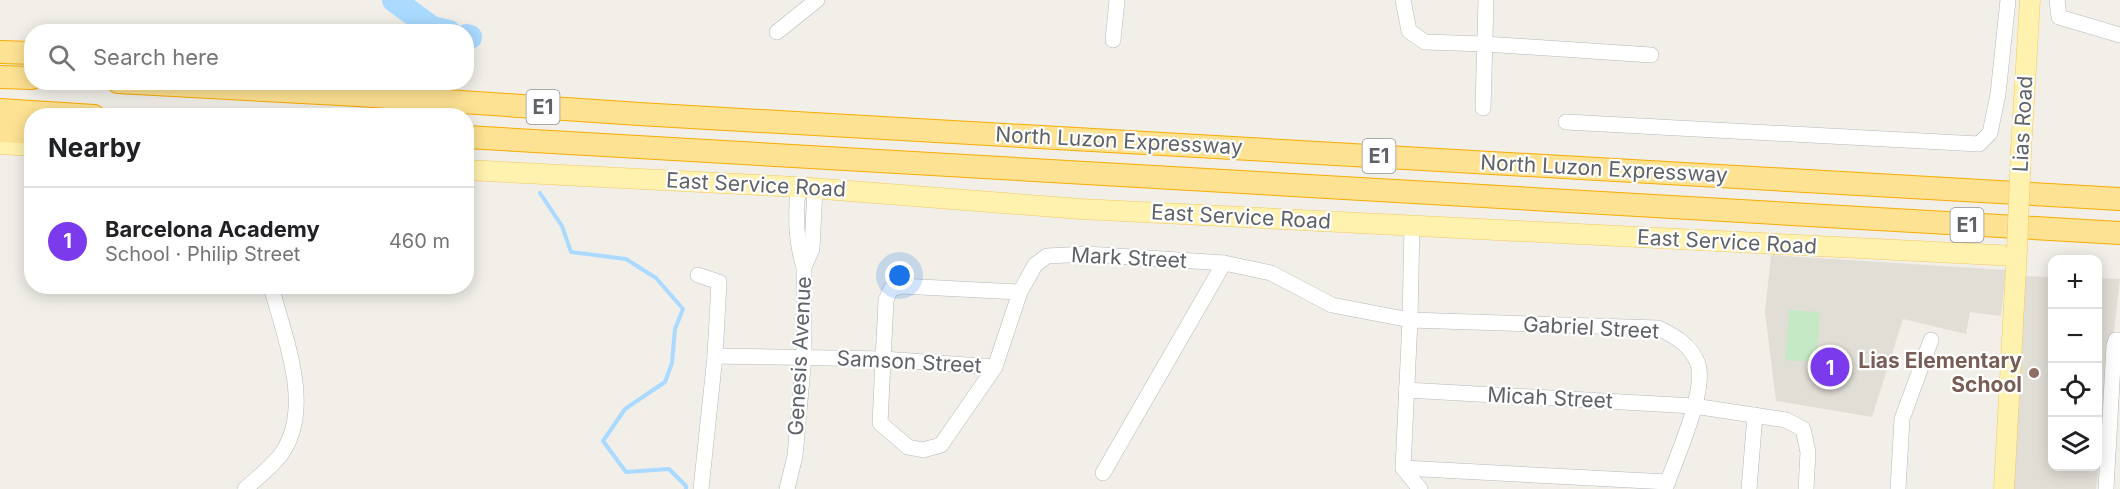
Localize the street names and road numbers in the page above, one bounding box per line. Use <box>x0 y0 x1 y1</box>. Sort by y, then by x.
street label: Lias Road <box>2007 75 2038 173</box>
road number: E1 <box>526 90 560 124</box>
street label: North Luzon Expressway <box>995 122 1244 159</box>
road number: E1 <box>1362 139 1396 173</box>
street label: North Luzon Expressway <box>1480 150 1729 187</box>
street label: East Service Road <box>666 167 847 202</box>
street label: East Service Road <box>1151 199 1332 234</box>
road number: E1 <box>1950 208 1984 242</box>
street label: East Service Road <box>1637 224 1818 259</box>
street label: Mark Street <box>1071 242 1188 273</box>
street label: Genesis Avenue <box>783 276 816 436</box>
street label: Gabriel Street <box>1522 311 1660 344</box>
street label: Samson Street <box>836 345 982 378</box>
street label: Micah Street <box>1487 382 1614 413</box>

